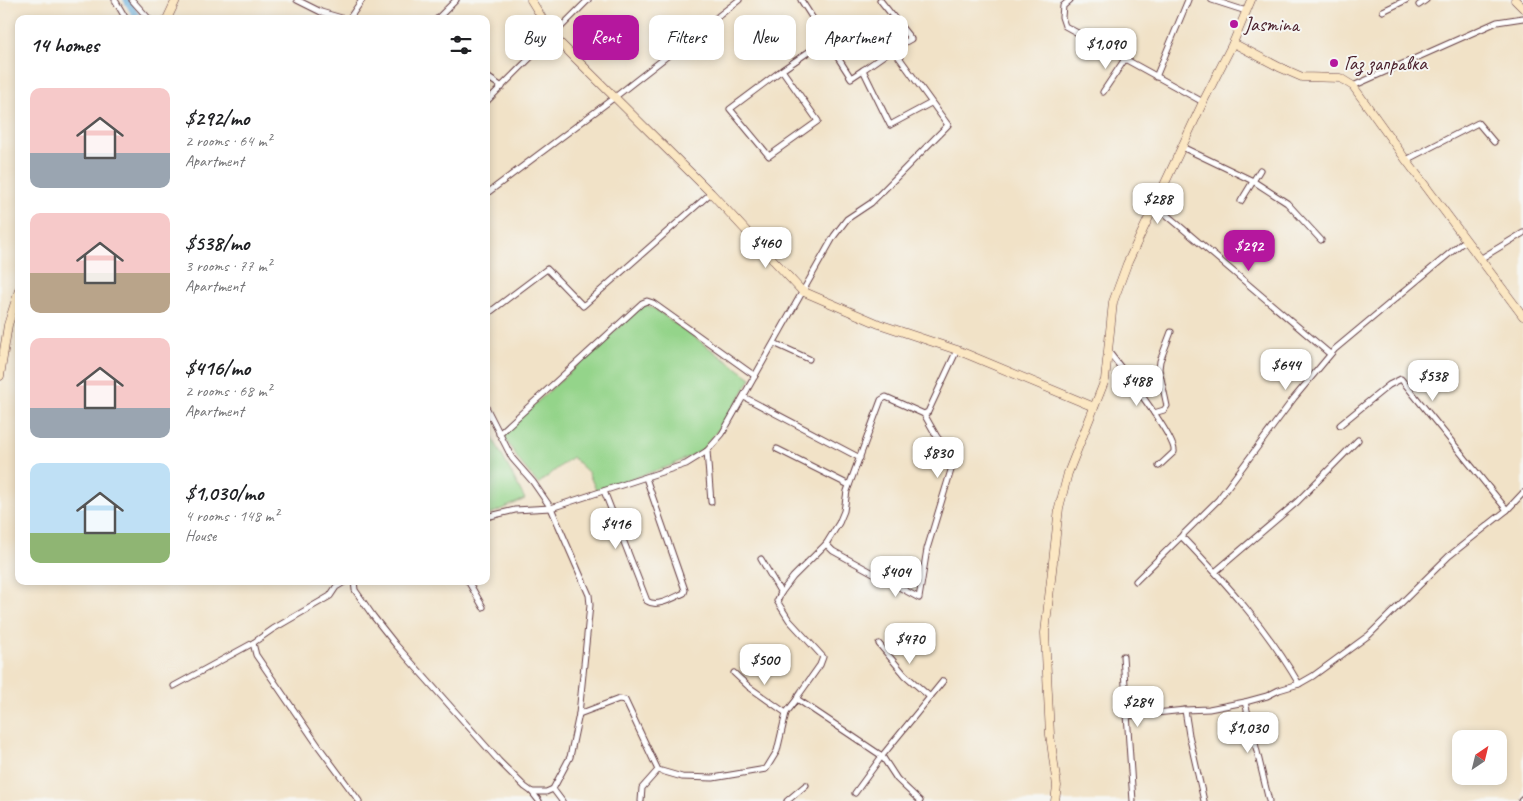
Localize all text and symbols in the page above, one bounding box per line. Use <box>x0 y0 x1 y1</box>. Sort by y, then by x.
place label: Jasmina <box>1243 12 1300 37</box>
chip: Buy <box>505 15 563 60</box>
chip: Rent <box>573 15 639 60</box>
chip: Filters <box>649 15 724 60</box>
chip: New <box>734 15 796 60</box>
chip: Apartment <box>806 15 908 60</box>
marker: Jasmina <box>1228 18 1240 30</box>
pin: $1,090 <box>1065 28 1147 70</box>
icon: filters <box>447 31 475 59</box>
text: 14 homes <box>30 32 99 58</box>
text: $1,090 <box>1087 34 1125 54</box>
place label: Газ заправка <box>1344 51 1428 77</box>
marker: Газ заправка <box>1328 57 1340 69</box>
text: $292/mo <box>185 105 249 131</box>
icon: home <box>70 108 130 168</box>
text: 2 rooms · 64 m² <box>185 131 271 151</box>
text: Apartment <box>185 151 244 171</box>
pin: $288 <box>1128 182 1188 225</box>
text: $288 <box>1144 189 1172 209</box>
pin: $460 <box>736 226 796 269</box>
text: $538/mo <box>185 230 249 256</box>
pin: $292 <box>1219 230 1279 272</box>
icon: home <box>70 233 130 293</box>
text: $460 <box>751 233 781 253</box>
text: $292 <box>1235 236 1263 256</box>
text: 3 rooms · 77 m² <box>185 256 271 276</box>
text: Apartment <box>185 276 244 296</box>
pin: $644 <box>1256 348 1316 391</box>
text: $416/mo <box>185 355 250 381</box>
text: $644 <box>1271 355 1301 375</box>
icon: home <box>70 358 130 418</box>
pin: $538 <box>1403 360 1463 402</box>
pin: $488 <box>1107 364 1167 407</box>
text: $538 <box>1419 366 1447 386</box>
text: $488 <box>1123 371 1151 391</box>
text: 2 rooms · 68 m² <box>185 381 271 401</box>
text: Apartment <box>185 401 244 421</box>
pin: $830 <box>908 436 968 479</box>
text: $830 <box>924 443 952 463</box>
text: $1,030/mo <box>185 480 263 506</box>
icon: home <box>70 483 130 543</box>
text: 4 rooms · 148 m² <box>185 506 279 526</box>
pin: $416 <box>586 508 646 550</box>
text: $416 <box>601 514 631 534</box>
text: House <box>185 526 216 546</box>
pin: $404 <box>866 556 926 598</box>
text: $404 <box>882 562 910 582</box>
pin: $470 <box>880 622 940 665</box>
text: $470 <box>896 629 924 649</box>
pin: $500 <box>735 644 795 686</box>
text: $500 <box>751 650 779 670</box>
pin: $284 <box>1108 686 1168 728</box>
text: $284 <box>1124 692 1152 712</box>
pin: $1,030 <box>1207 712 1289 754</box>
text: $1,030 <box>1228 718 1268 738</box>
north arrow <box>1452 730 1508 785</box>
map controls <box>1452 730 1507 785</box>

